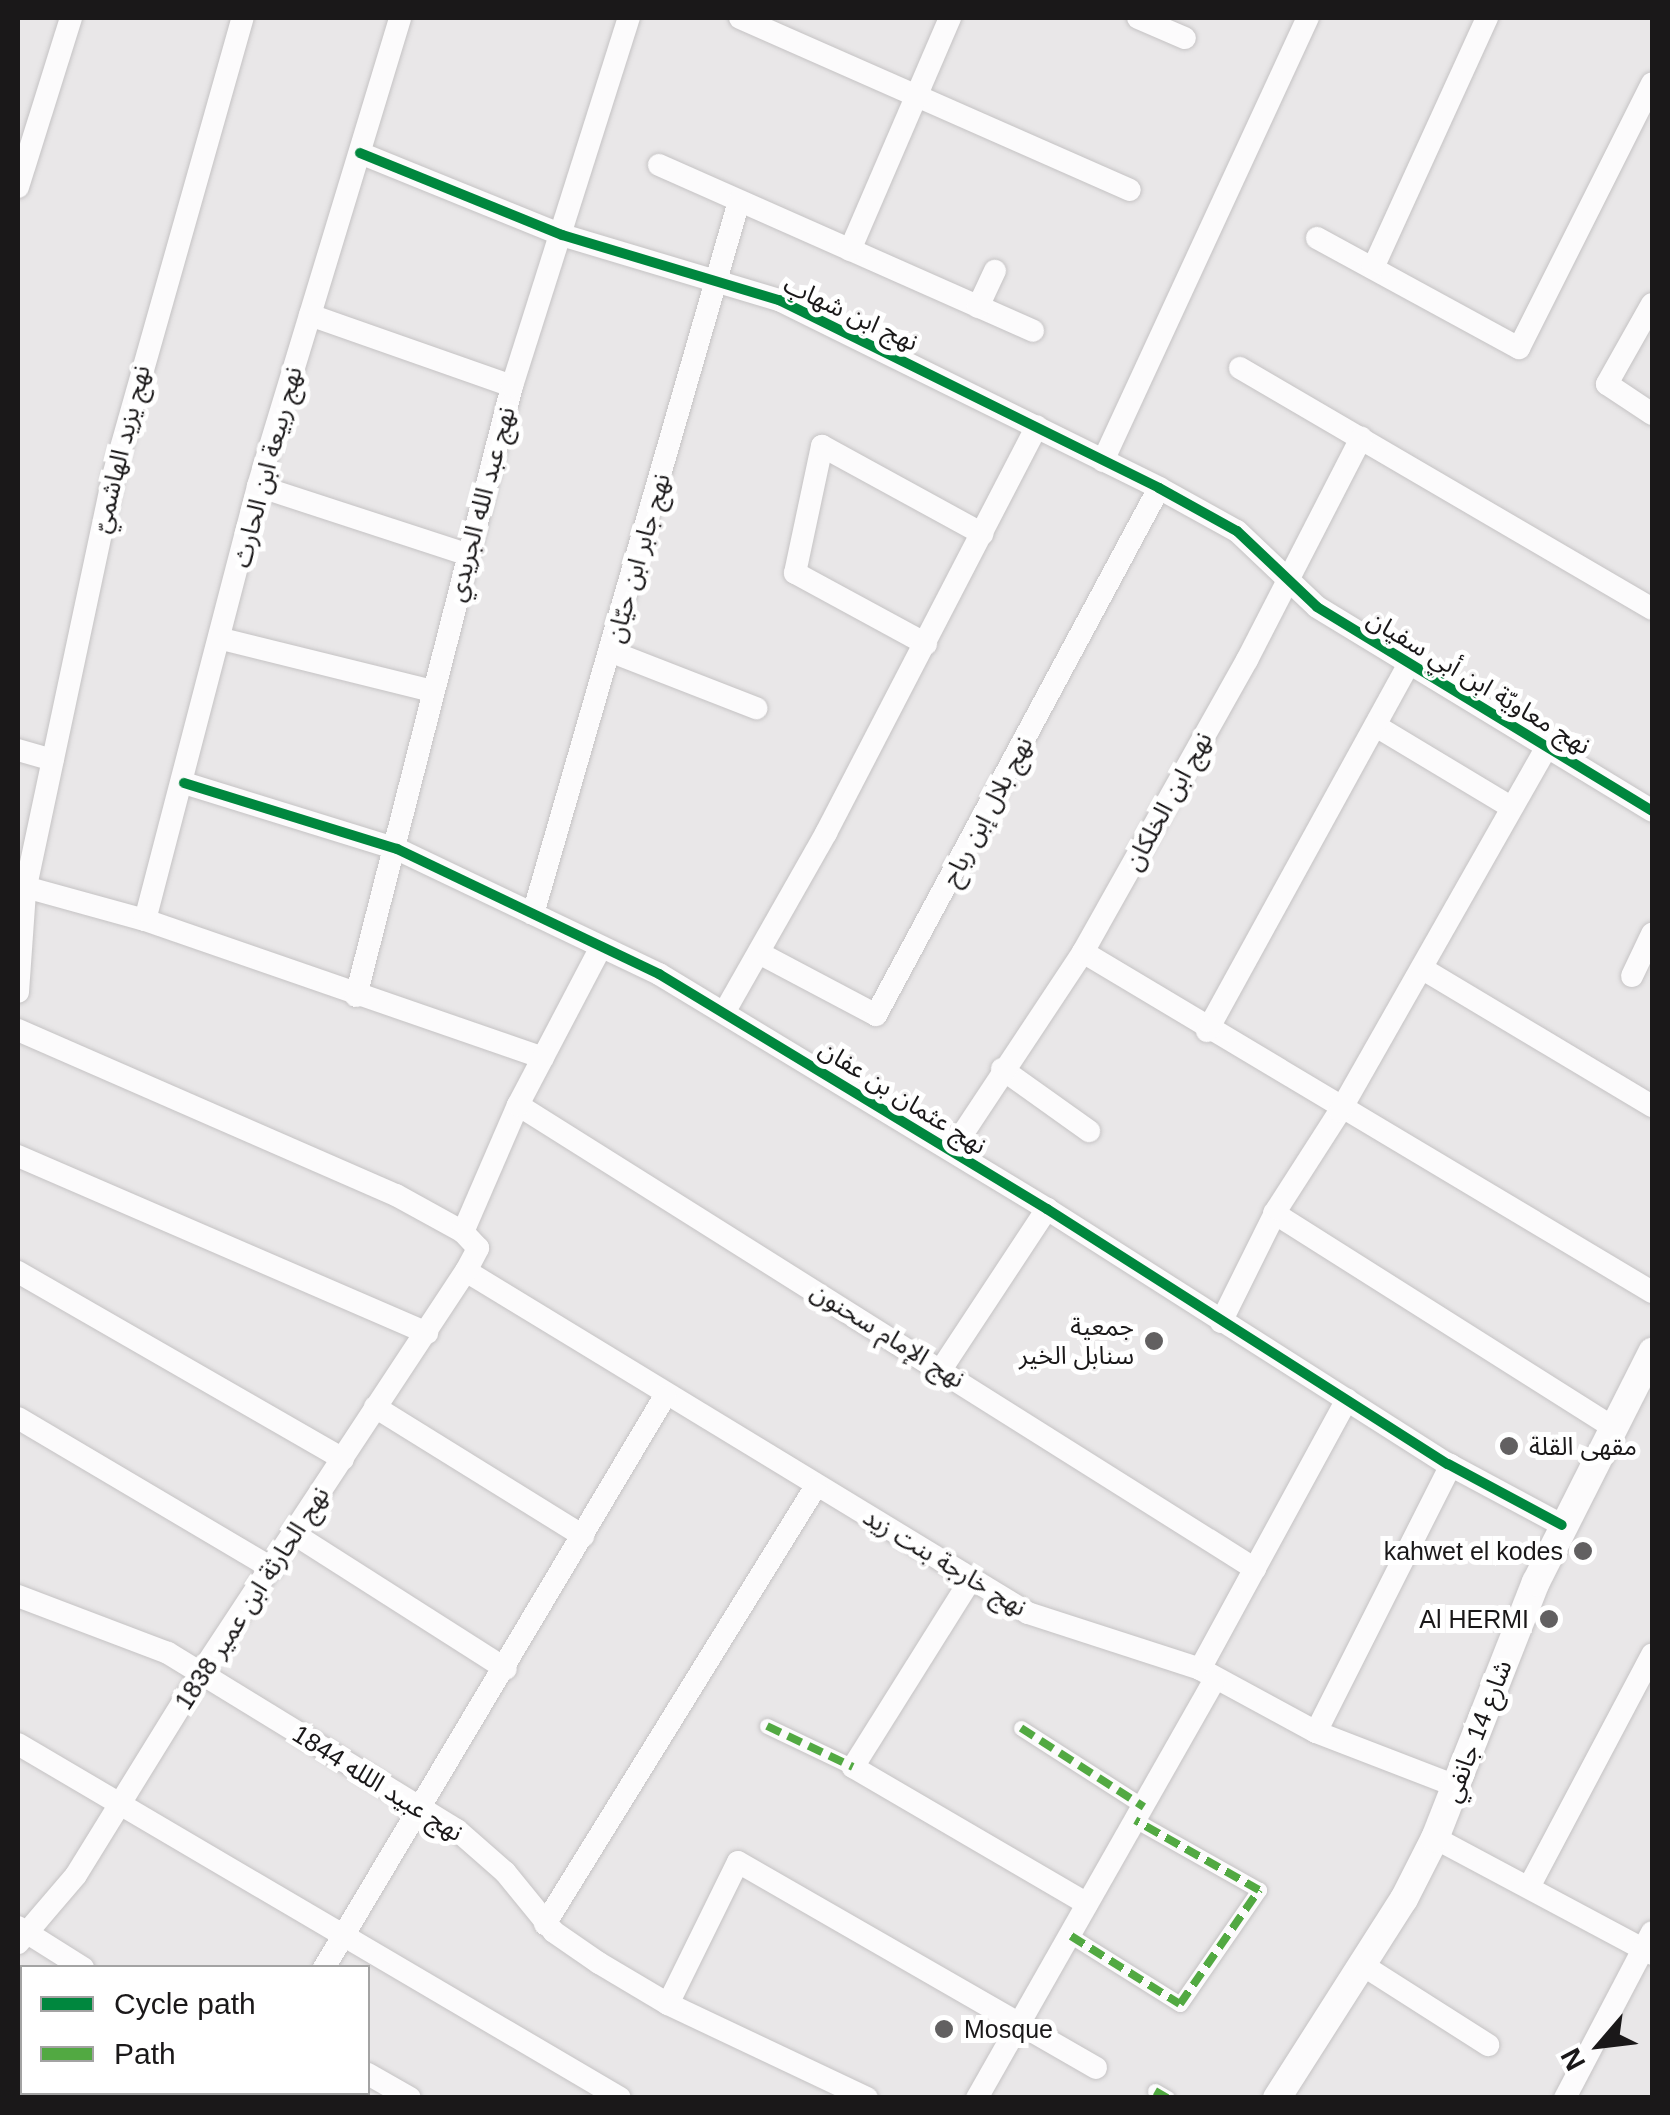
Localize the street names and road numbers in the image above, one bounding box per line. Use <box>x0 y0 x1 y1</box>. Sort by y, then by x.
street label: نهج ابن شهاب <box>779 269 923 357</box>
street label: نهج يزيد الهاشميّ <box>86 362 156 536</box>
street label: نهج ربيعة ابن الحارث <box>226 363 308 571</box>
street label: نهج عبد الله الجريدي <box>441 403 521 605</box>
street label: نهج جابر ابن حيّان <box>600 470 676 646</box>
street label: نهج معاويّة ابن أبي سفيان <box>1362 603 1596 761</box>
street label: نهج ابن الخلكان <box>1118 727 1218 875</box>
street label: نهج بلال إبن رباح <box>935 731 1039 891</box>
street label: نهج عثمان بن عفان <box>814 1034 992 1160</box>
street label: نهج الإمام سحنون <box>806 1276 970 1394</box>
street label: نهج الحارثة ابن عمير 1838 <box>169 1481 335 1715</box>
street label: نهج خارجة بنت زيد <box>858 1501 1032 1623</box>
street label: شارع 14 جانفي <box>1436 1656 1518 1806</box>
street label: نهج عبيد اللله 1844 <box>287 1718 469 1848</box>

